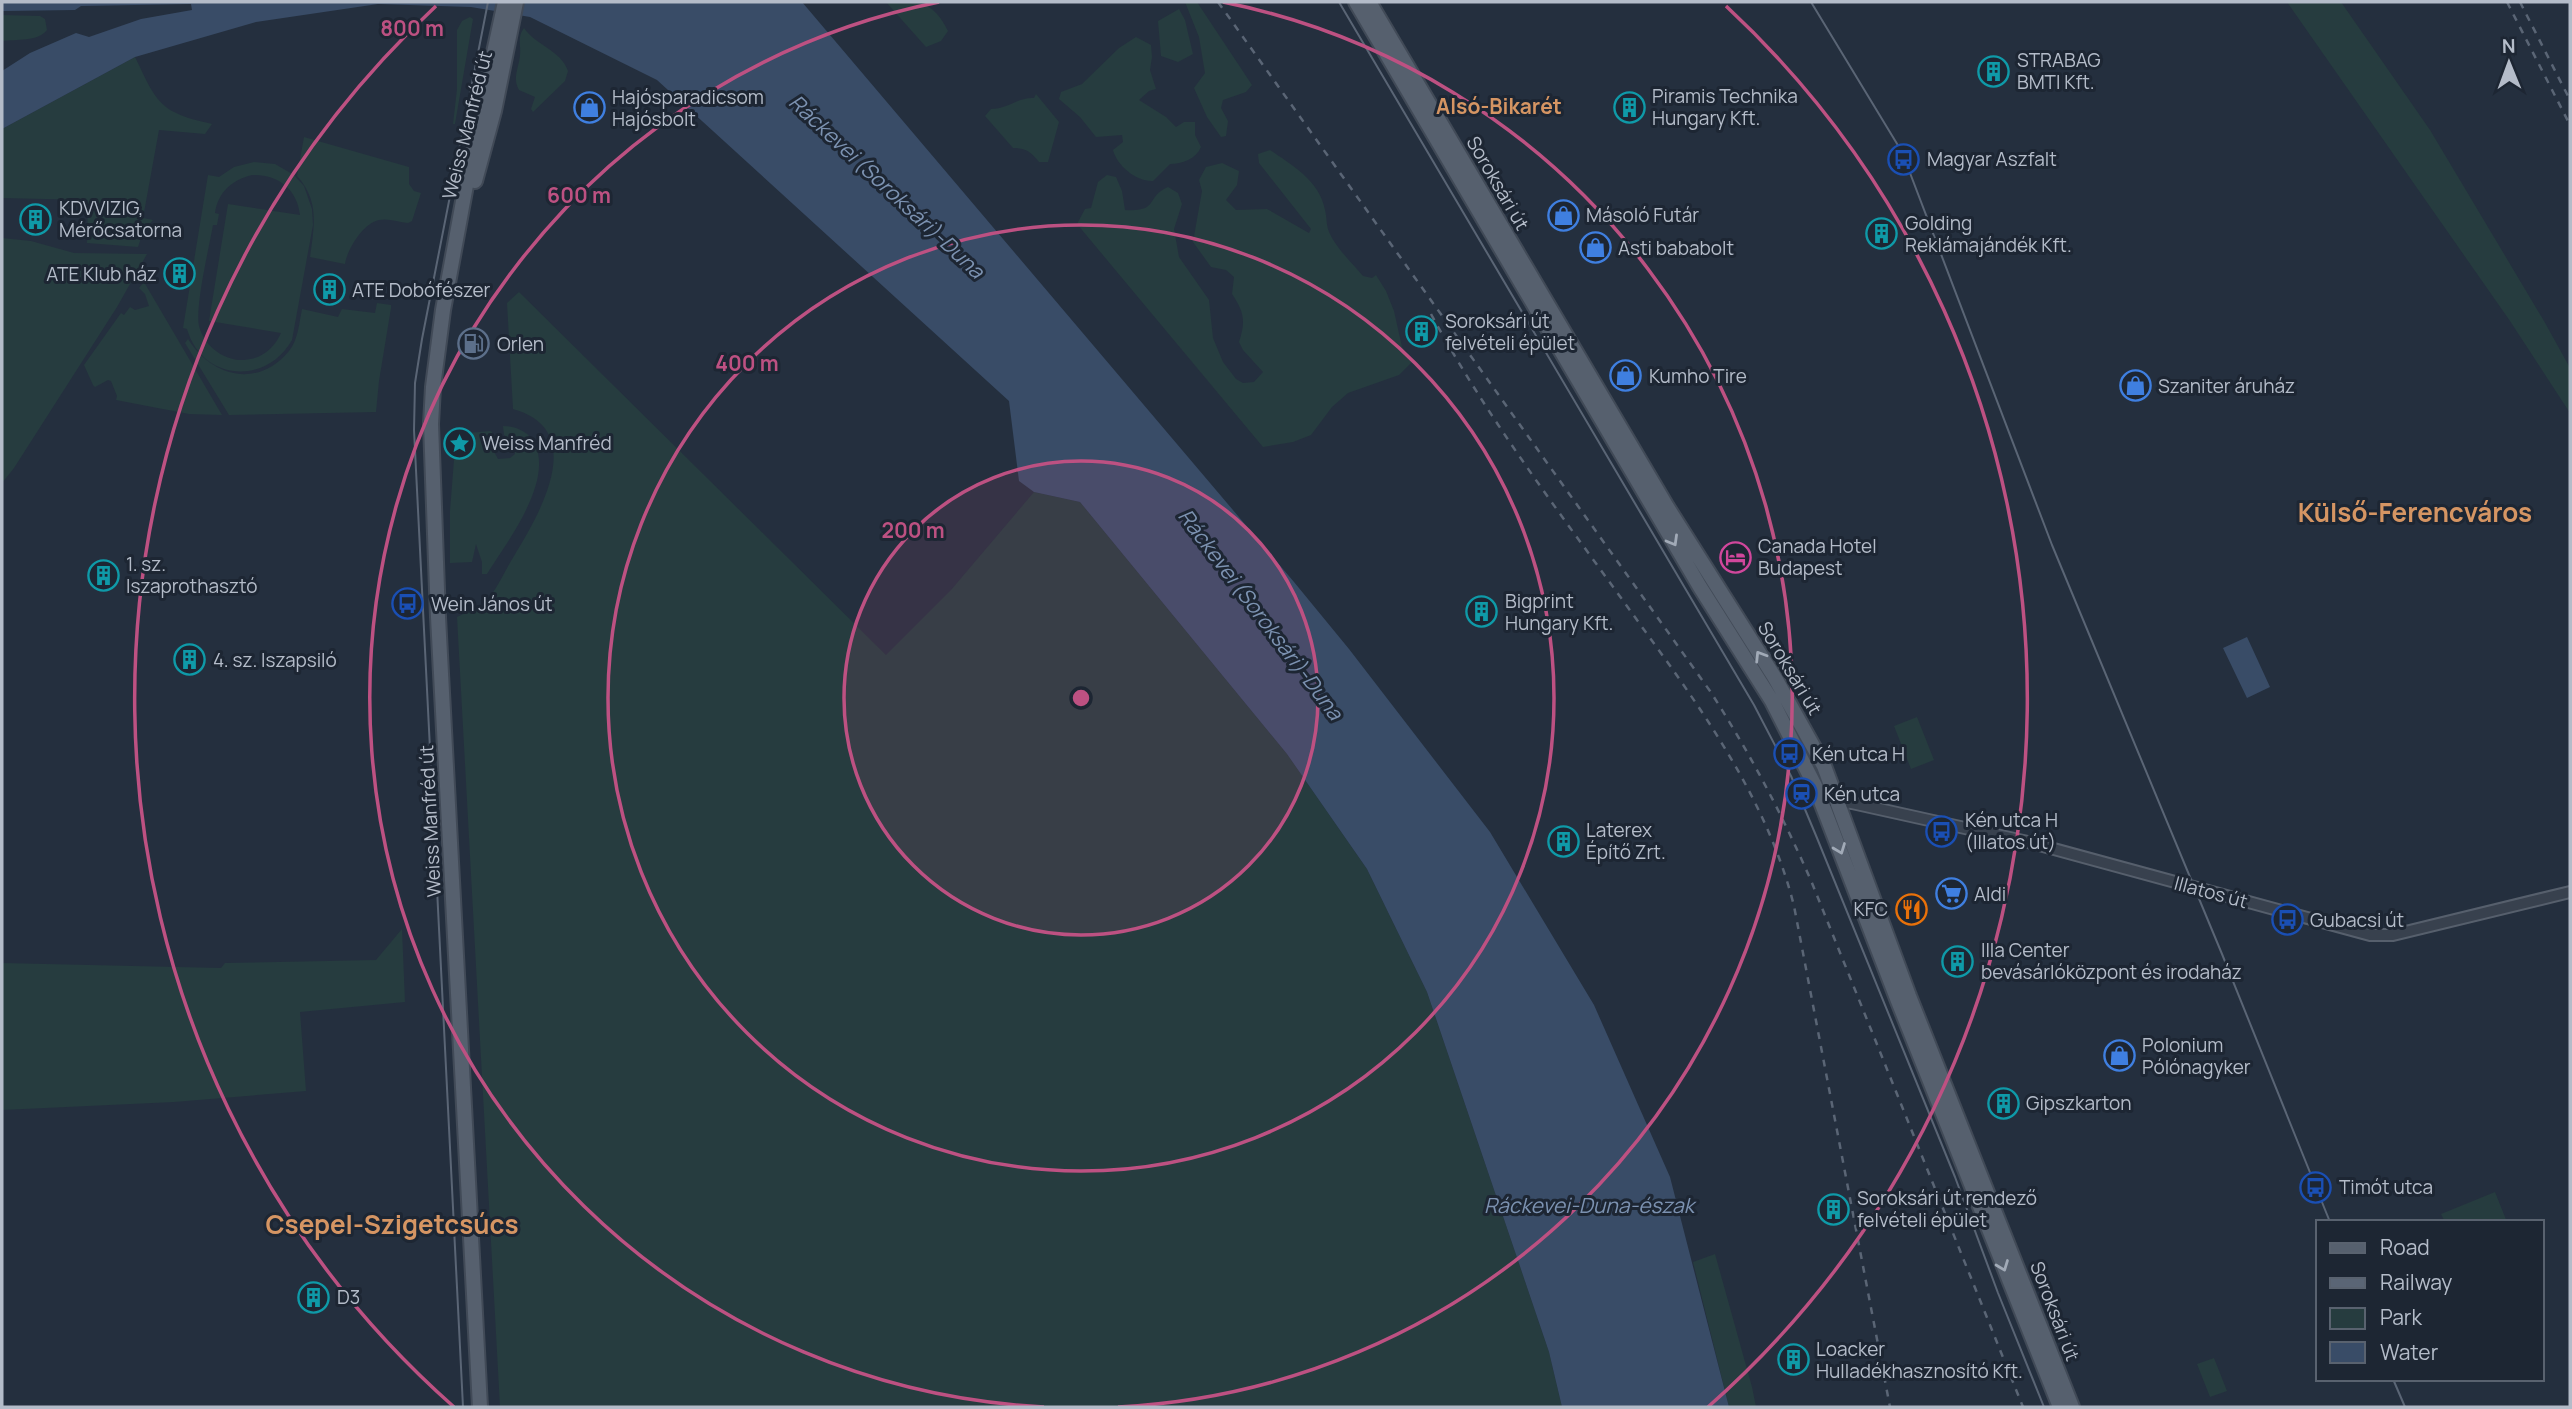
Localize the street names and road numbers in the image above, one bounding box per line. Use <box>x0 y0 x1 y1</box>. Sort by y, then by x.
street label: Weiss Manfréd út <box>436 48 498 202</box>
street label: Soroksári út <box>1461 131 1535 235</box>
street label: Soroksári út <box>1752 616 1828 720</box>
street label: Weiss Manfréd út <box>413 744 447 898</box>
street label: Illatos út <box>2171 870 2251 914</box>
street label: Soroksári út <box>2024 1258 2086 1364</box>

